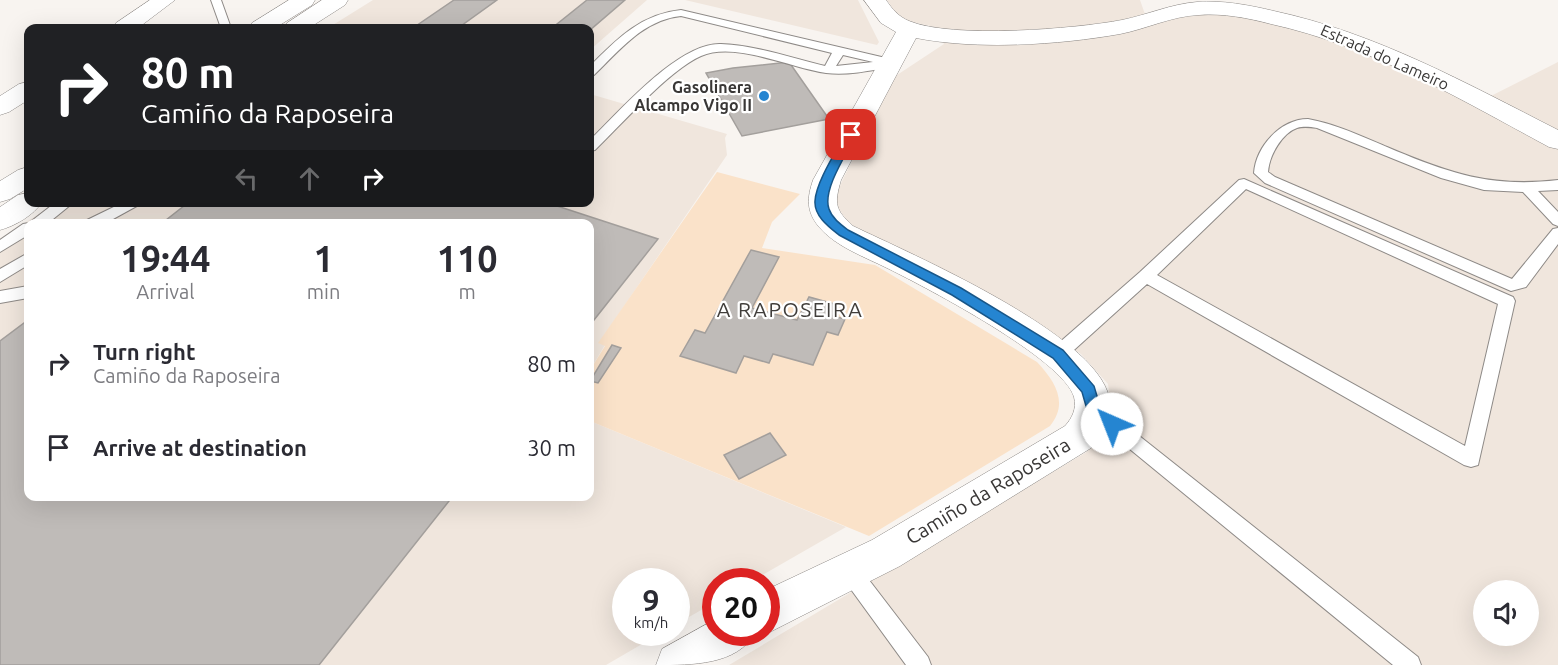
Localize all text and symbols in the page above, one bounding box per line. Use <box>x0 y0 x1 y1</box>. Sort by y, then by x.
street label: Estrada do Lameiro <box>1318 21 1452 93</box>
icon: right <box>42 48 120 126</box>
text: 80 m <box>141 49 235 96</box>
place label: Gasolinera Alcampo Vigo II <box>634 78 752 114</box>
marker: Gasolinera Alcampo Vigo II <box>757 89 771 103</box>
text: Camiño da Raposeira <box>141 98 394 128</box>
pin <box>825 109 876 160</box>
icon: arrive <box>834 118 867 151</box>
icon: left <box>230 162 263 195</box>
icon: ahead <box>293 162 326 195</box>
icon: right <box>356 162 389 195</box>
text: 19:44 <box>120 238 210 279</box>
text: 1 <box>313 238 334 279</box>
text: 110 <box>437 238 498 279</box>
text: Arrival <box>136 280 195 303</box>
text: min <box>307 280 340 303</box>
text: m <box>459 280 476 303</box>
district label: A RAPOSEIRA <box>717 297 863 321</box>
text: Turn right <box>93 339 195 364</box>
icon: right <box>42 347 75 380</box>
text: 80 m <box>527 351 576 376</box>
text: Camiño da Raposeira <box>93 364 280 387</box>
position arrow <box>1080 392 1144 456</box>
icon: arrive <box>42 431 75 464</box>
street label: Camiño da Raposeira <box>901 432 1074 549</box>
text: Arrive at destination <box>93 435 307 460</box>
text: 30 m <box>527 435 576 460</box>
speed limit sign: 20 <box>702 568 780 646</box>
map controls <box>1473 580 1539 646</box>
button: sound <box>1473 580 1539 646</box>
text: 9 <box>643 583 659 617</box>
text: km/h <box>634 614 668 631</box>

